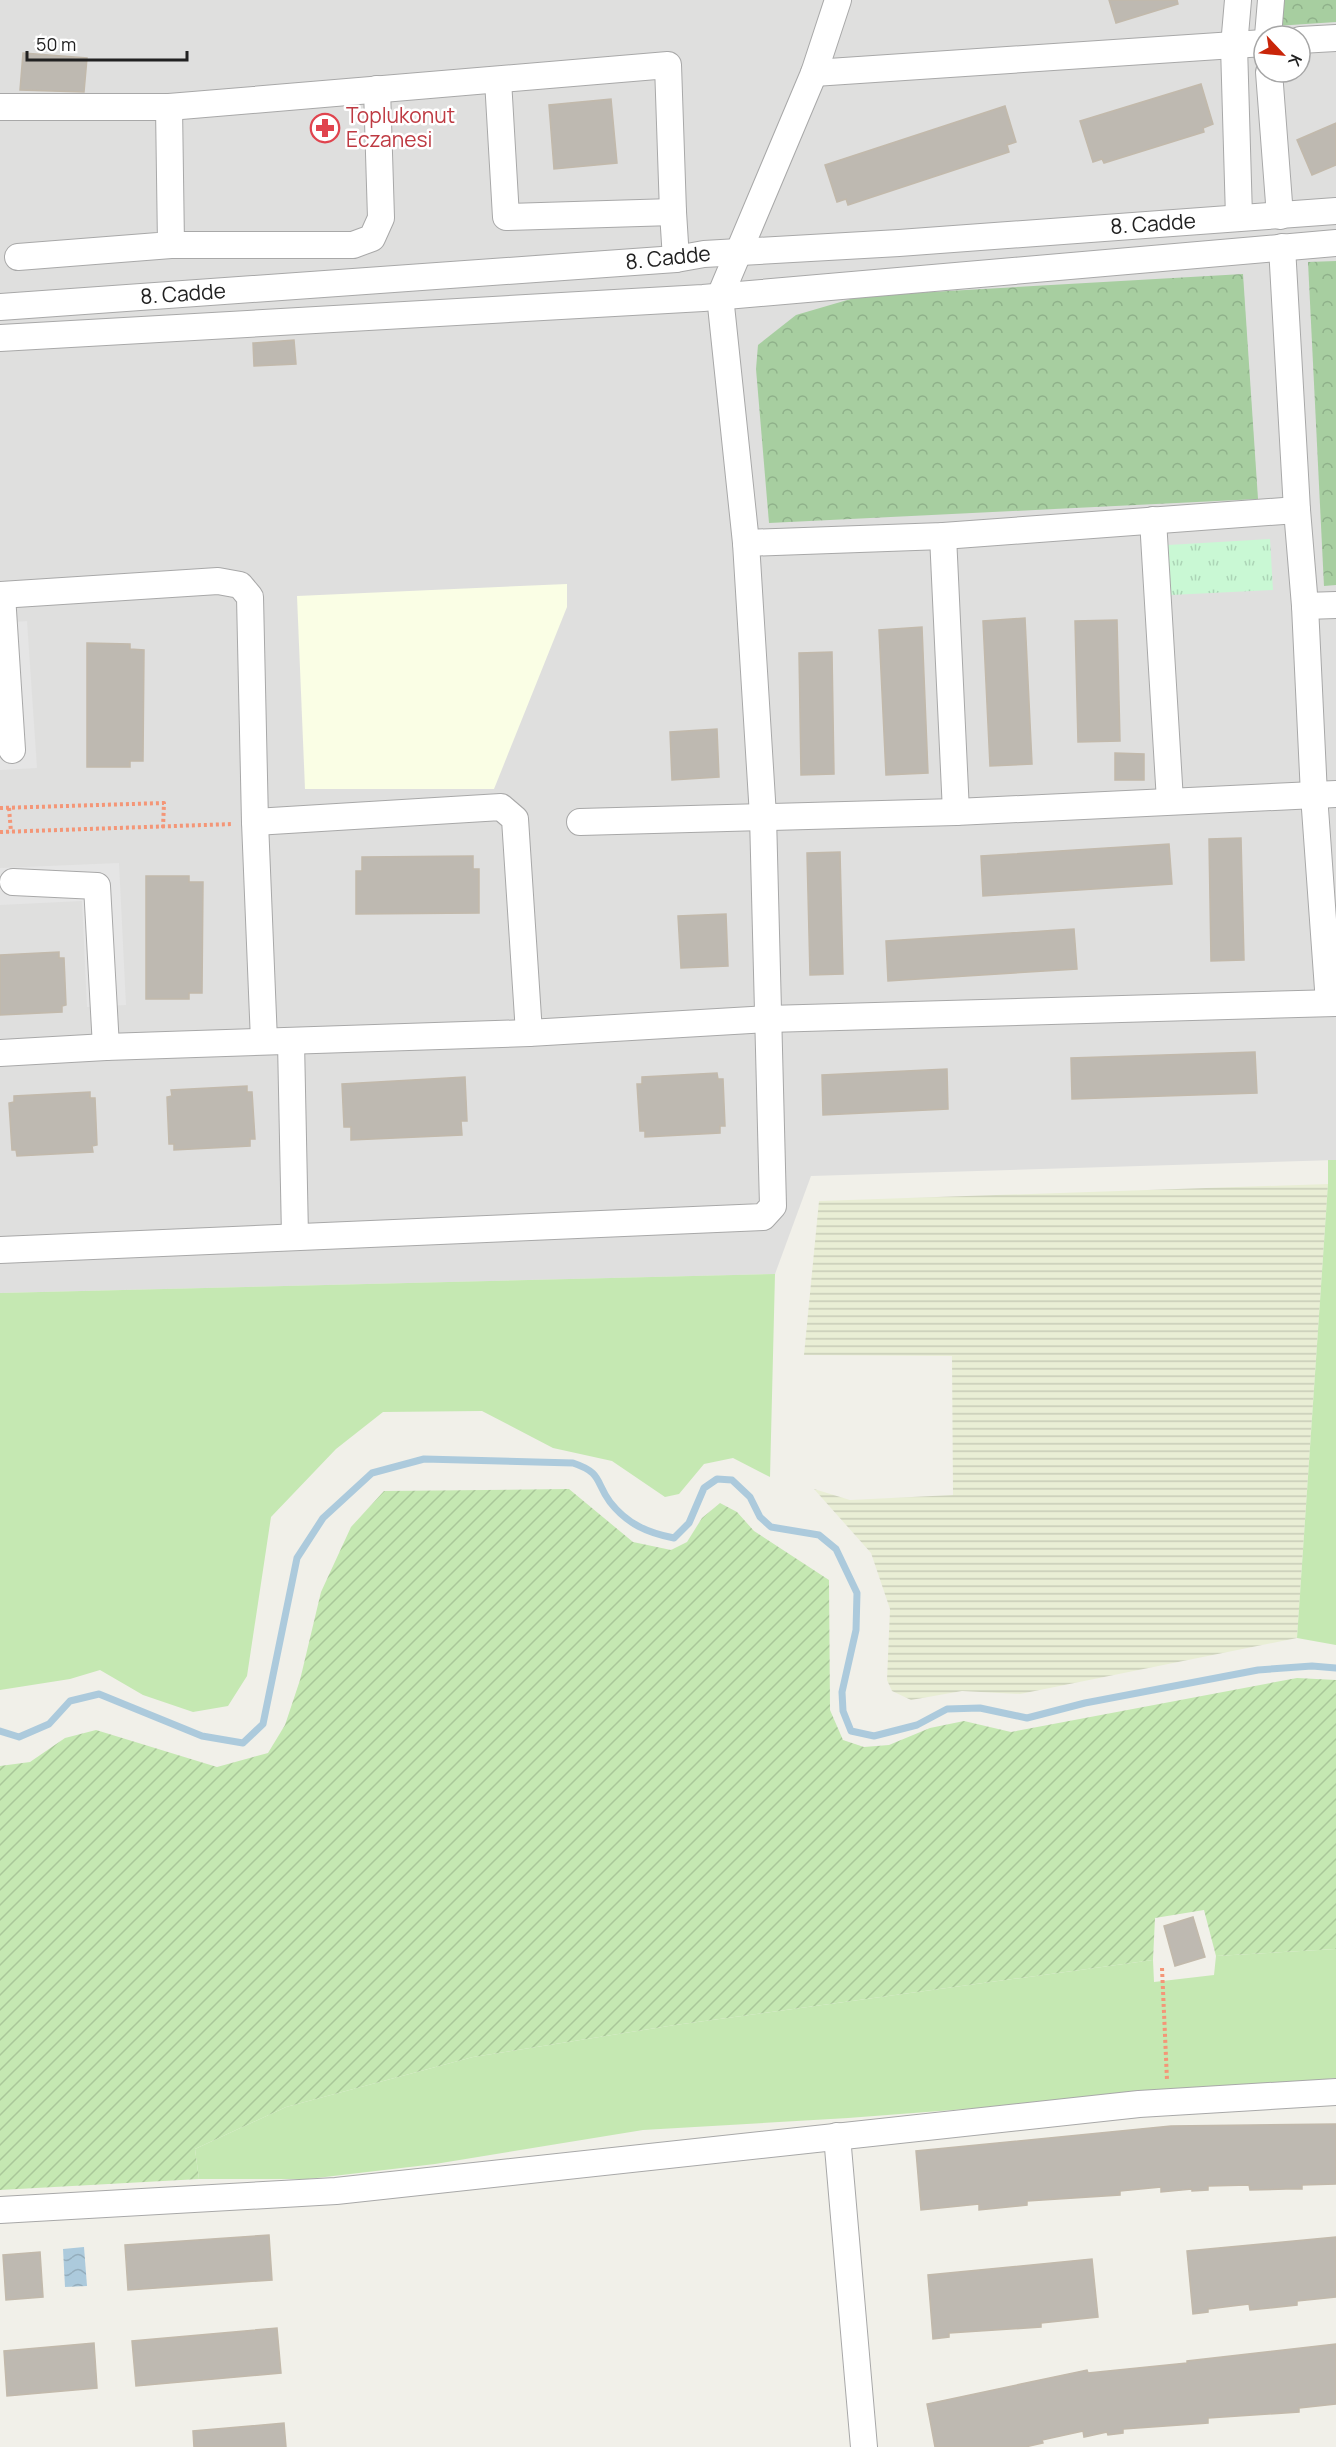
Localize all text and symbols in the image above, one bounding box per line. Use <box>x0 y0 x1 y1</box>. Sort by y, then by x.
scale bar <box>27 24 188 62</box>
north arrow <box>1252 24 1312 84</box>
text: 50 m <box>36 32 76 56</box>
text: K <box>1283 51 1308 71</box>
place label: Toplukonut Eczanesi <box>346 101 455 153</box>
pharmacy icon: Toplukonut Eczanesi <box>309 112 341 144</box>
street label: 8. Cadde <box>1109 206 1197 240</box>
street label: 8. Cadde <box>624 239 712 275</box>
street label: 8. Cadde <box>139 276 227 310</box>

